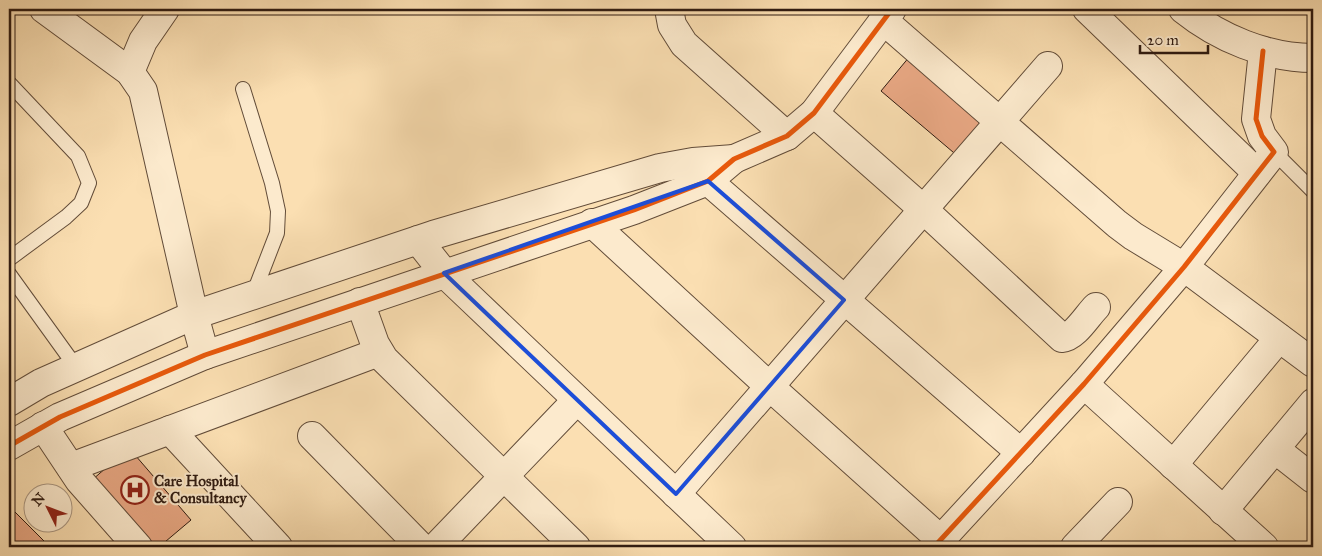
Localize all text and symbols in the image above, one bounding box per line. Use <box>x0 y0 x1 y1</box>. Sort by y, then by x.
scale bar <box>1140 22 1207 54</box>
text: 20 m <box>1147 31 1179 49</box>
place label: Care Hospital & Consultancy <box>154 472 248 508</box>
hospital icon: Care Hospital & Consultancy <box>120 475 150 505</box>
north arrow <box>22 484 72 534</box>
text: N <box>28 489 49 510</box>

